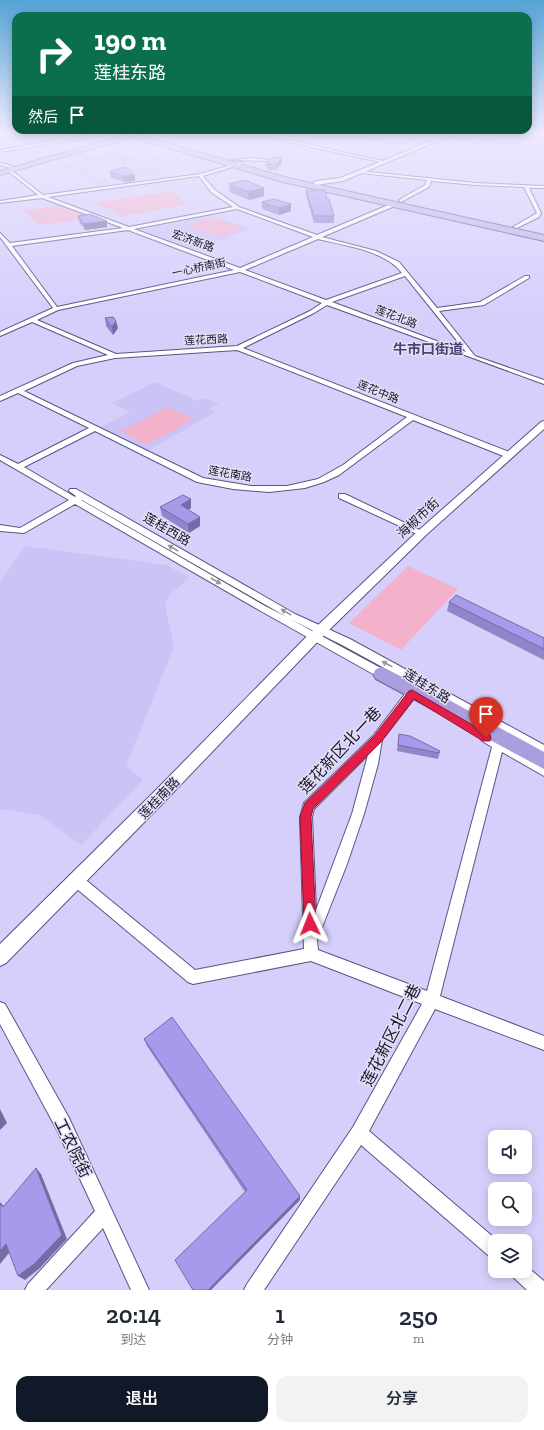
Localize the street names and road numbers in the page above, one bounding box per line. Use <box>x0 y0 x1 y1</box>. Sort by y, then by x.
street label: 宏济新路 <box>170 227 216 255</box>
street label: 一心桥南街 <box>171 256 227 280</box>
street label: 莲花北路 <box>373 303 419 331</box>
street label: 莲花西路 <box>184 332 228 348</box>
street label: 莲花中路 <box>355 378 401 406</box>
street label: 莲花南路 <box>207 464 253 484</box>
street label: 海椒市街 <box>394 495 442 541</box>
street label: 莲桂西路 <box>141 510 193 548</box>
street label: 莲桂东路 <box>401 666 453 706</box>
street label: 莲花新区北一巷 <box>295 703 385 797</box>
street label: 莲桂南路 <box>136 774 182 822</box>
street label: 莲花新区北二巷 <box>357 981 425 1089</box>
street label: 工农院街 <box>50 1115 96 1181</box>

